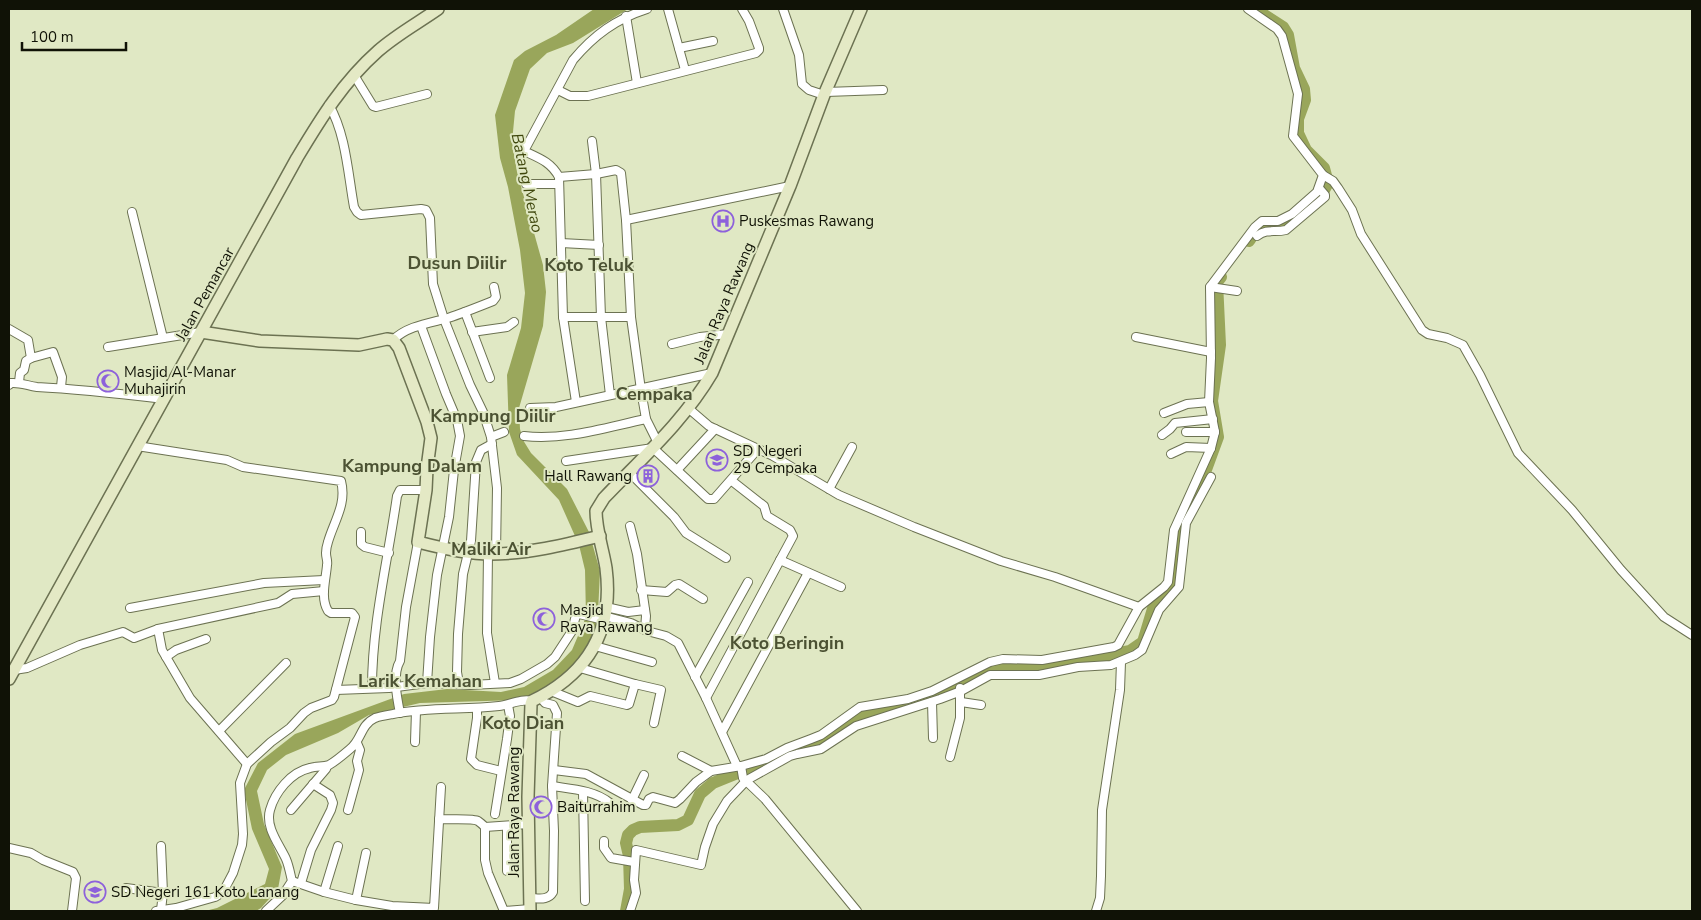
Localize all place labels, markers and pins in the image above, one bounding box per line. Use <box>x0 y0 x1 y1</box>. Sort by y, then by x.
hospital icon: Puskesmas Rawang <box>711 209 735 233</box>
place label: Puskesmas Rawang <box>739 211 874 231</box>
place label: Masjid Al-Manar Muhajirin <box>124 362 236 399</box>
mosque icon: Masjid Al-Manar Muhajirin <box>96 369 120 393</box>
place label: SD Negeri 29 Cempaka <box>733 441 817 478</box>
school or university icon: SD Negeri 29 Cempaka <box>705 448 729 472</box>
building icon: Hall Rawang <box>636 464 660 488</box>
place label: Hall Rawang <box>544 466 632 486</box>
place label: Masjid Raya Rawang <box>560 600 653 637</box>
mosque icon: Masjid Raya Rawang <box>532 607 556 631</box>
mosque icon: Baiturrahim <box>529 795 553 819</box>
place label: Baiturrahim <box>557 797 636 817</box>
school or university icon: SD Negeri 161 Koto Lanang <box>83 880 107 904</box>
place label: SD Negeri 161 Koto Lanang <box>111 882 299 902</box>

